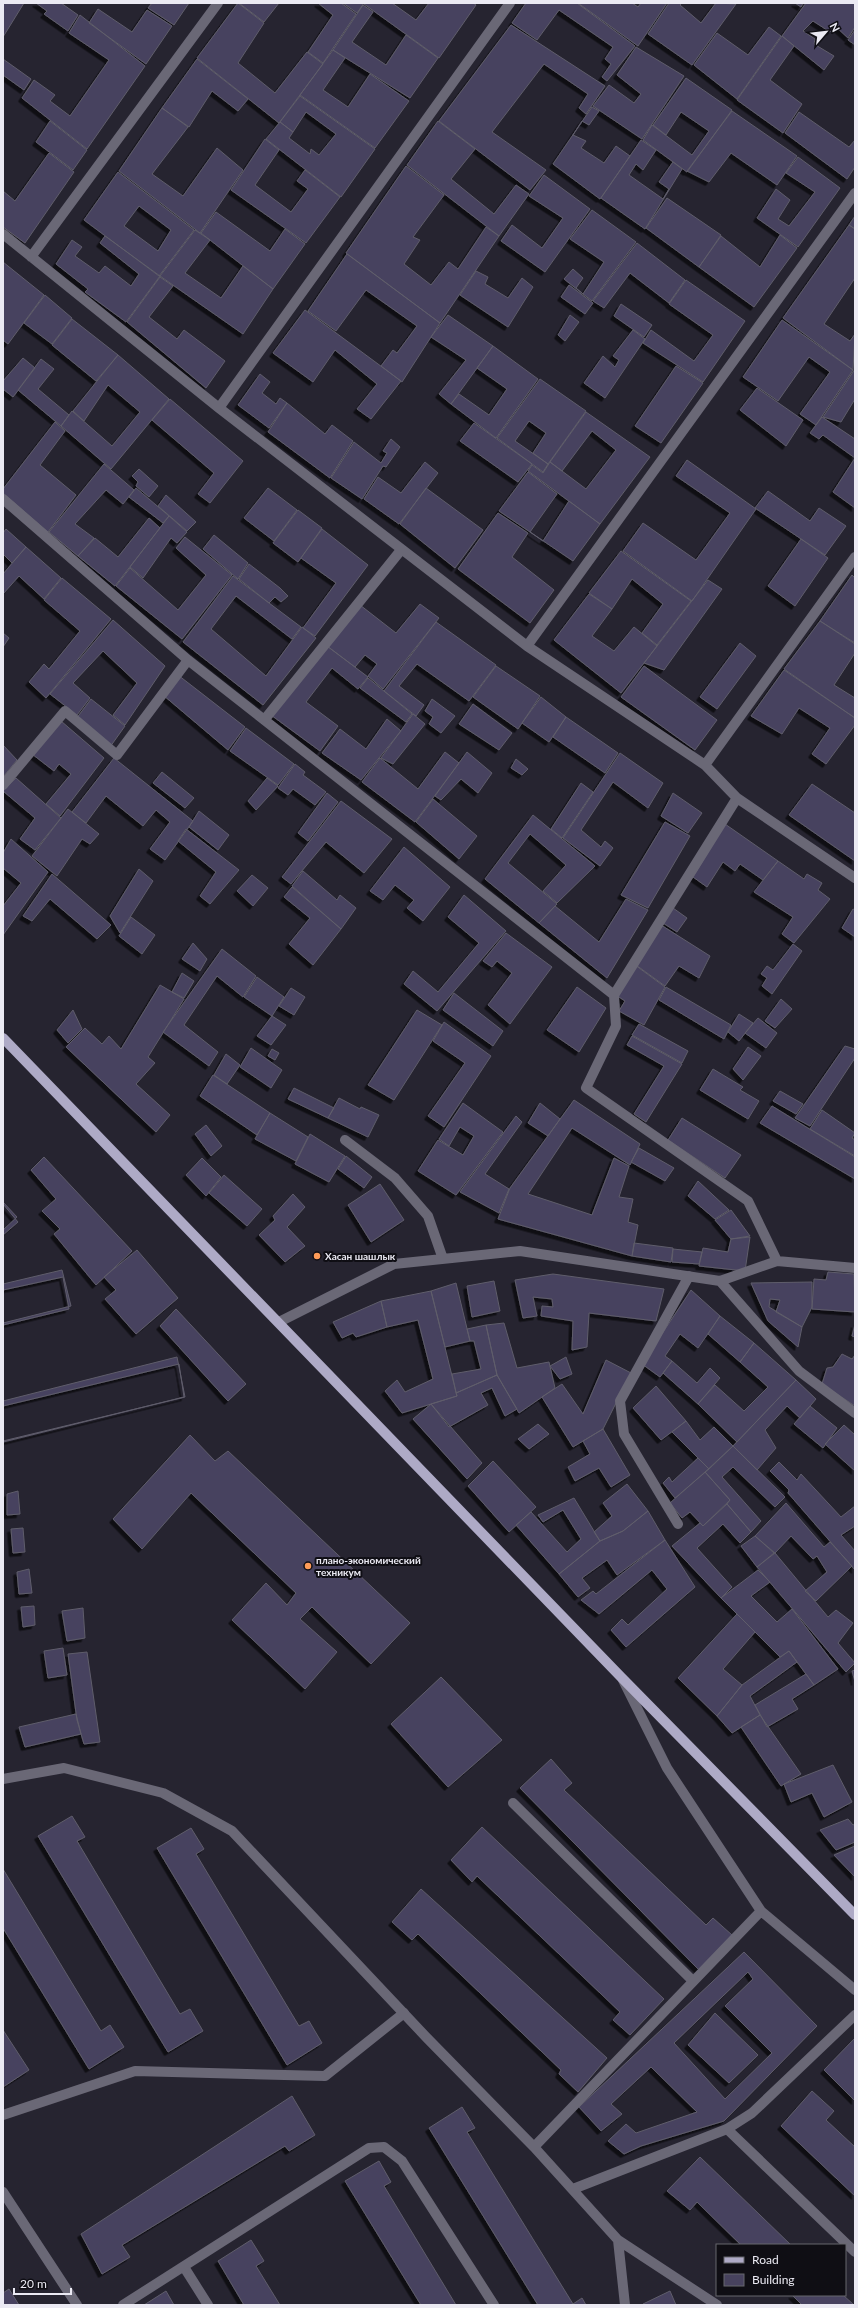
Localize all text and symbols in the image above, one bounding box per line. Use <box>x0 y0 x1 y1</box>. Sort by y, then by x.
north arrow <box>806 12 846 52</box>
text: N <box>828 20 843 34</box>
place label: Хасан шашлык <box>325 1250 396 1262</box>
marker: Хасан шашлык <box>312 1251 322 1261</box>
place label: плано-экономический техникум <box>316 1554 421 1578</box>
marker: плано-экономический техникум <box>303 1561 313 1571</box>
legend <box>716 2244 846 2296</box>
text: Road <box>752 2252 779 2267</box>
scale bar <box>14 2270 71 2296</box>
text: Building <box>752 2272 795 2287</box>
text: 20 m <box>20 2276 47 2291</box>

